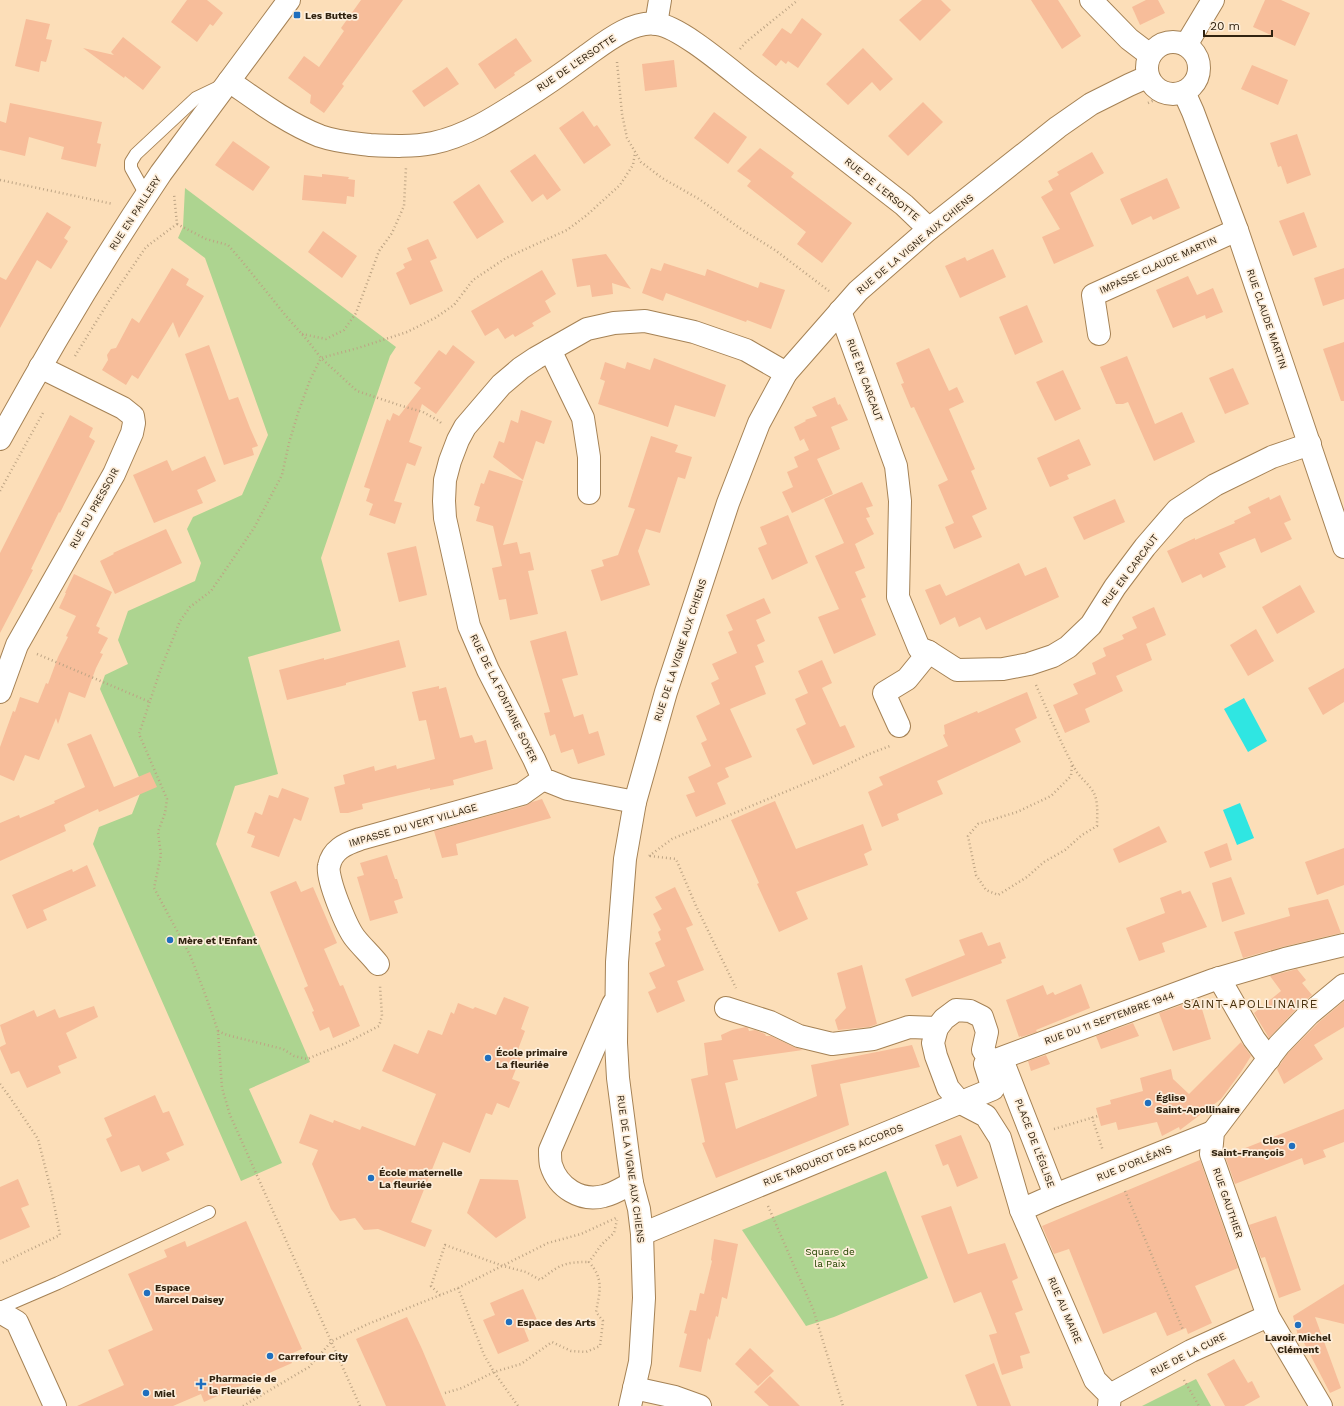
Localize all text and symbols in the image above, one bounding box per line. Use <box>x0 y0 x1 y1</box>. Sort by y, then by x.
marker: Les Buttes <box>292 10 302 20</box>
place label: Les Buttes <box>305 10 358 21</box>
scale bar <box>1204 12 1272 38</box>
text: 20 m <box>1210 19 1240 33</box>
street label: RUE DE L'ERSOTTE <box>534 32 618 94</box>
street label: RUE DE L'ERSOTTE <box>842 156 922 222</box>
street label: RUE EN PAILLERY <box>107 174 163 252</box>
street label: RUE DE LA VIGNE AUX CHIENS <box>854 192 976 296</box>
street label: IMPASSE CLAUDE MARTIN <box>1098 234 1218 296</box>
street label: RUE CLAUDE MARTIN <box>1245 268 1289 370</box>
street label: RUE EN CARCAUT <box>845 337 885 423</box>
street label: RUE DU PRESSOIR <box>67 466 121 550</box>
street label: RUE EN CARCAUT <box>1099 532 1161 608</box>
street label: RUE DE LA VIGNE AUX CHIENS <box>652 577 708 723</box>
street label: RUE DE LA FONTAINE SOYER <box>468 632 540 764</box>
street label: IMPASSE DU VERT VILLAGE <box>347 801 479 849</box>
marker: Mère et l'Enfant <box>165 935 175 945</box>
place label: Mère et l'Enfant <box>178 935 258 946</box>
street label: RUE DU 11 SEPTEMBRE 1944 <box>1043 989 1175 1047</box>
district label: SAINT-APOLLINAIRE <box>1184 997 1318 1011</box>
place label: École primaire La fleuriée <box>496 1047 568 1070</box>
marker: École primaire La fleuriée <box>483 1053 493 1063</box>
place label: Église Saint-Apollinaire <box>1156 1092 1240 1115</box>
street label: RUE DE LA VIGNE AUX CHIENS <box>615 1094 647 1244</box>
street label: PLACE DE L'ÉGLISE <box>1013 1097 1057 1189</box>
marker: Église Saint-Apollinaire <box>1143 1098 1153 1108</box>
street label: RUE TABOUROT DES ACCORDS <box>761 1122 905 1188</box>
place label: Clos Saint-François <box>1211 1135 1285 1158</box>
marker: Clos Saint-François <box>1287 1141 1297 1151</box>
street label: RUE D'ORLÉANS <box>1095 1143 1173 1183</box>
street label: RUE GAUTHIER <box>1211 1166 1245 1240</box>
place label: École maternelle La fleuriée <box>379 1167 463 1190</box>
marker: École maternelle La fleuriée <box>366 1173 376 1183</box>
park label: Square de la Paix <box>805 1246 855 1269</box>
street label: RUE AU MAIRE <box>1046 1275 1084 1345</box>
place label: Espace Marcel Daisey <box>155 1282 224 1305</box>
marker: Espace Marcel Daisey <box>142 1288 152 1298</box>
marker: Espace des Arts <box>504 1317 514 1327</box>
place label: Espace des Arts <box>517 1317 596 1328</box>
marker: Lavoir Michel Clément <box>1293 1320 1303 1330</box>
street label: RUE DE LA CURE <box>1148 1330 1228 1378</box>
place label: Lavoir Michel Clément <box>1265 1332 1332 1355</box>
marker: Carrefour City <box>265 1351 275 1361</box>
place label: Carrefour City <box>278 1351 348 1362</box>
place label: Pharmacie de la Fleuriée <box>209 1373 277 1396</box>
marker: Pharmacie de la Fleuriée <box>196 1379 206 1389</box>
marker: Miel <box>141 1388 151 1398</box>
place label: Miel <box>154 1388 176 1399</box>

